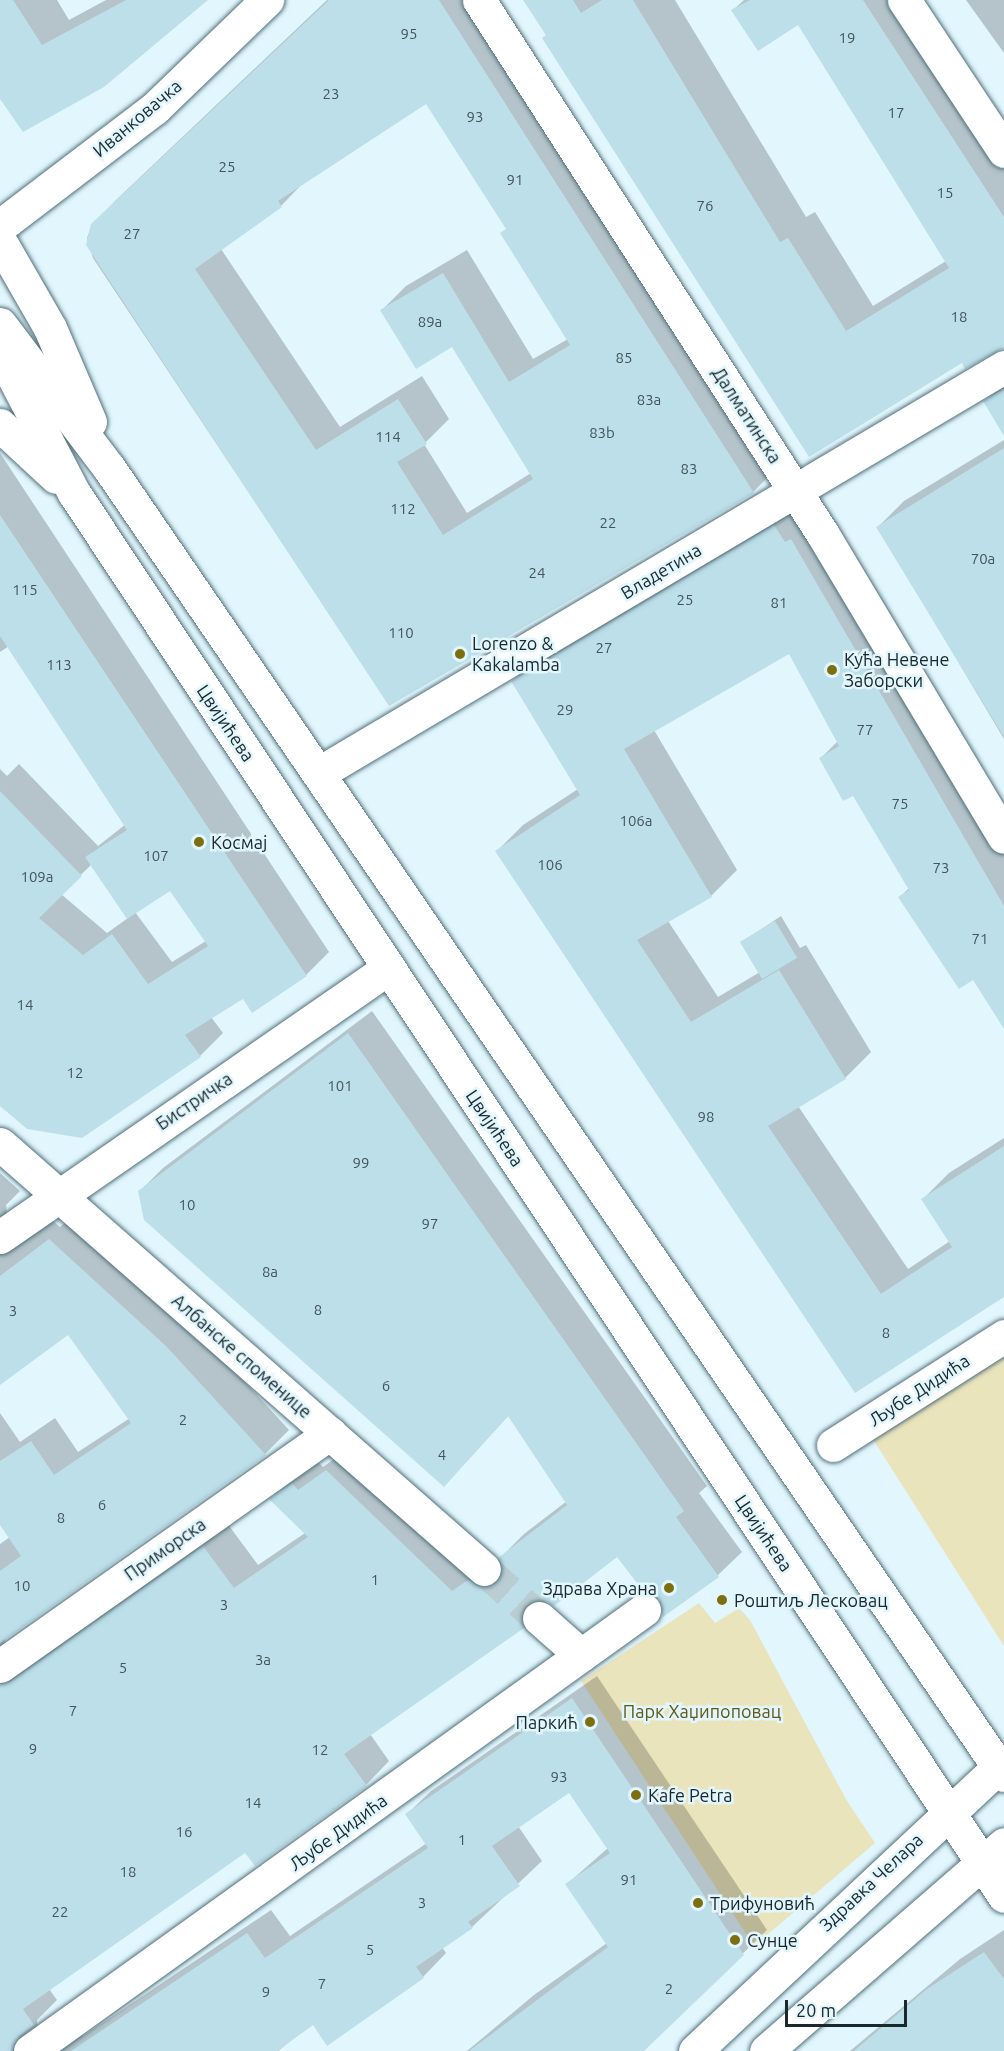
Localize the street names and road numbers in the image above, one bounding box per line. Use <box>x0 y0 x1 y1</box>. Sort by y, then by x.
street label: Иванковачка <box>88 75 186 161</box>
street label: Далматинска <box>708 363 786 467</box>
street label: Владетина <box>617 539 705 603</box>
street label: Цвијићева <box>193 681 259 765</box>
street label: Бистричка <box>152 1068 236 1134</box>
street label: Цвијићева <box>462 1086 528 1170</box>
street label: Албанске споменице <box>168 1289 316 1423</box>
street label: Љубе Дидића <box>865 1349 973 1431</box>
street label: Цвијићева <box>731 1491 797 1575</box>
street label: Приморска <box>120 1513 210 1585</box>
street label: Љубе Дидића <box>285 1789 391 1875</box>
street label: Здравка Челара <box>815 1829 927 1935</box>

